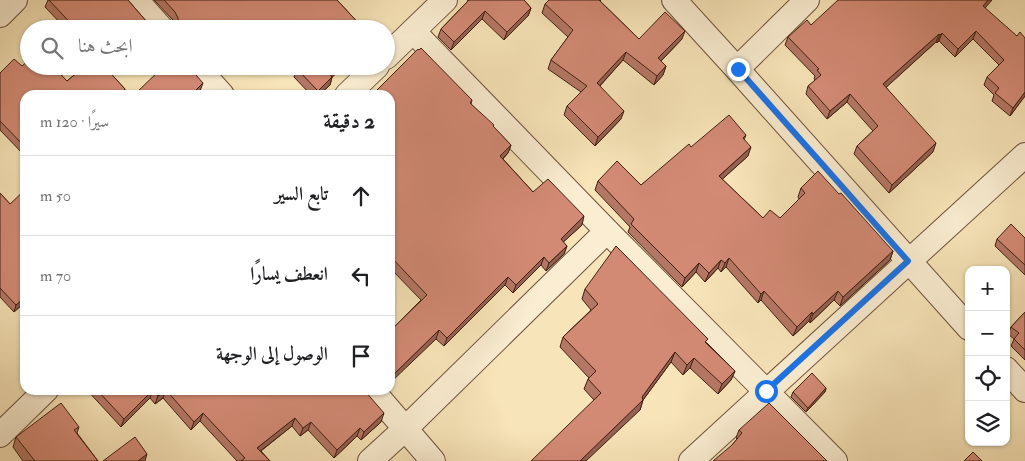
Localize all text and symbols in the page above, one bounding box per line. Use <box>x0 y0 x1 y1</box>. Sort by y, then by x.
search box <box>20 20 395 75</box>
icon: search <box>38 34 66 62</box>
text: ابحث هنا <box>78 34 133 58</box>
route end <box>727 58 750 81</box>
text: 2 دقيقة <box>323 108 375 135</box>
text: سيرًا · 120 m <box>40 112 109 132</box>
text: تابع السير <box>274 182 328 206</box>
icon: ahead <box>347 182 375 210</box>
text: 50 m <box>40 186 71 206</box>
text: انعطف يسارًا <box>250 262 328 286</box>
icon: left <box>347 262 375 290</box>
text: 70 m <box>40 266 71 286</box>
map controls <box>965 266 1010 446</box>
button: + <box>965 266 1010 311</box>
button: − <box>965 311 1010 356</box>
text: الوصول إلى الوجهة <box>216 342 328 366</box>
icon: arrive <box>347 342 375 370</box>
button: locate <box>965 356 1010 401</box>
route start <box>755 380 778 403</box>
button: layers <box>965 401 1010 446</box>

